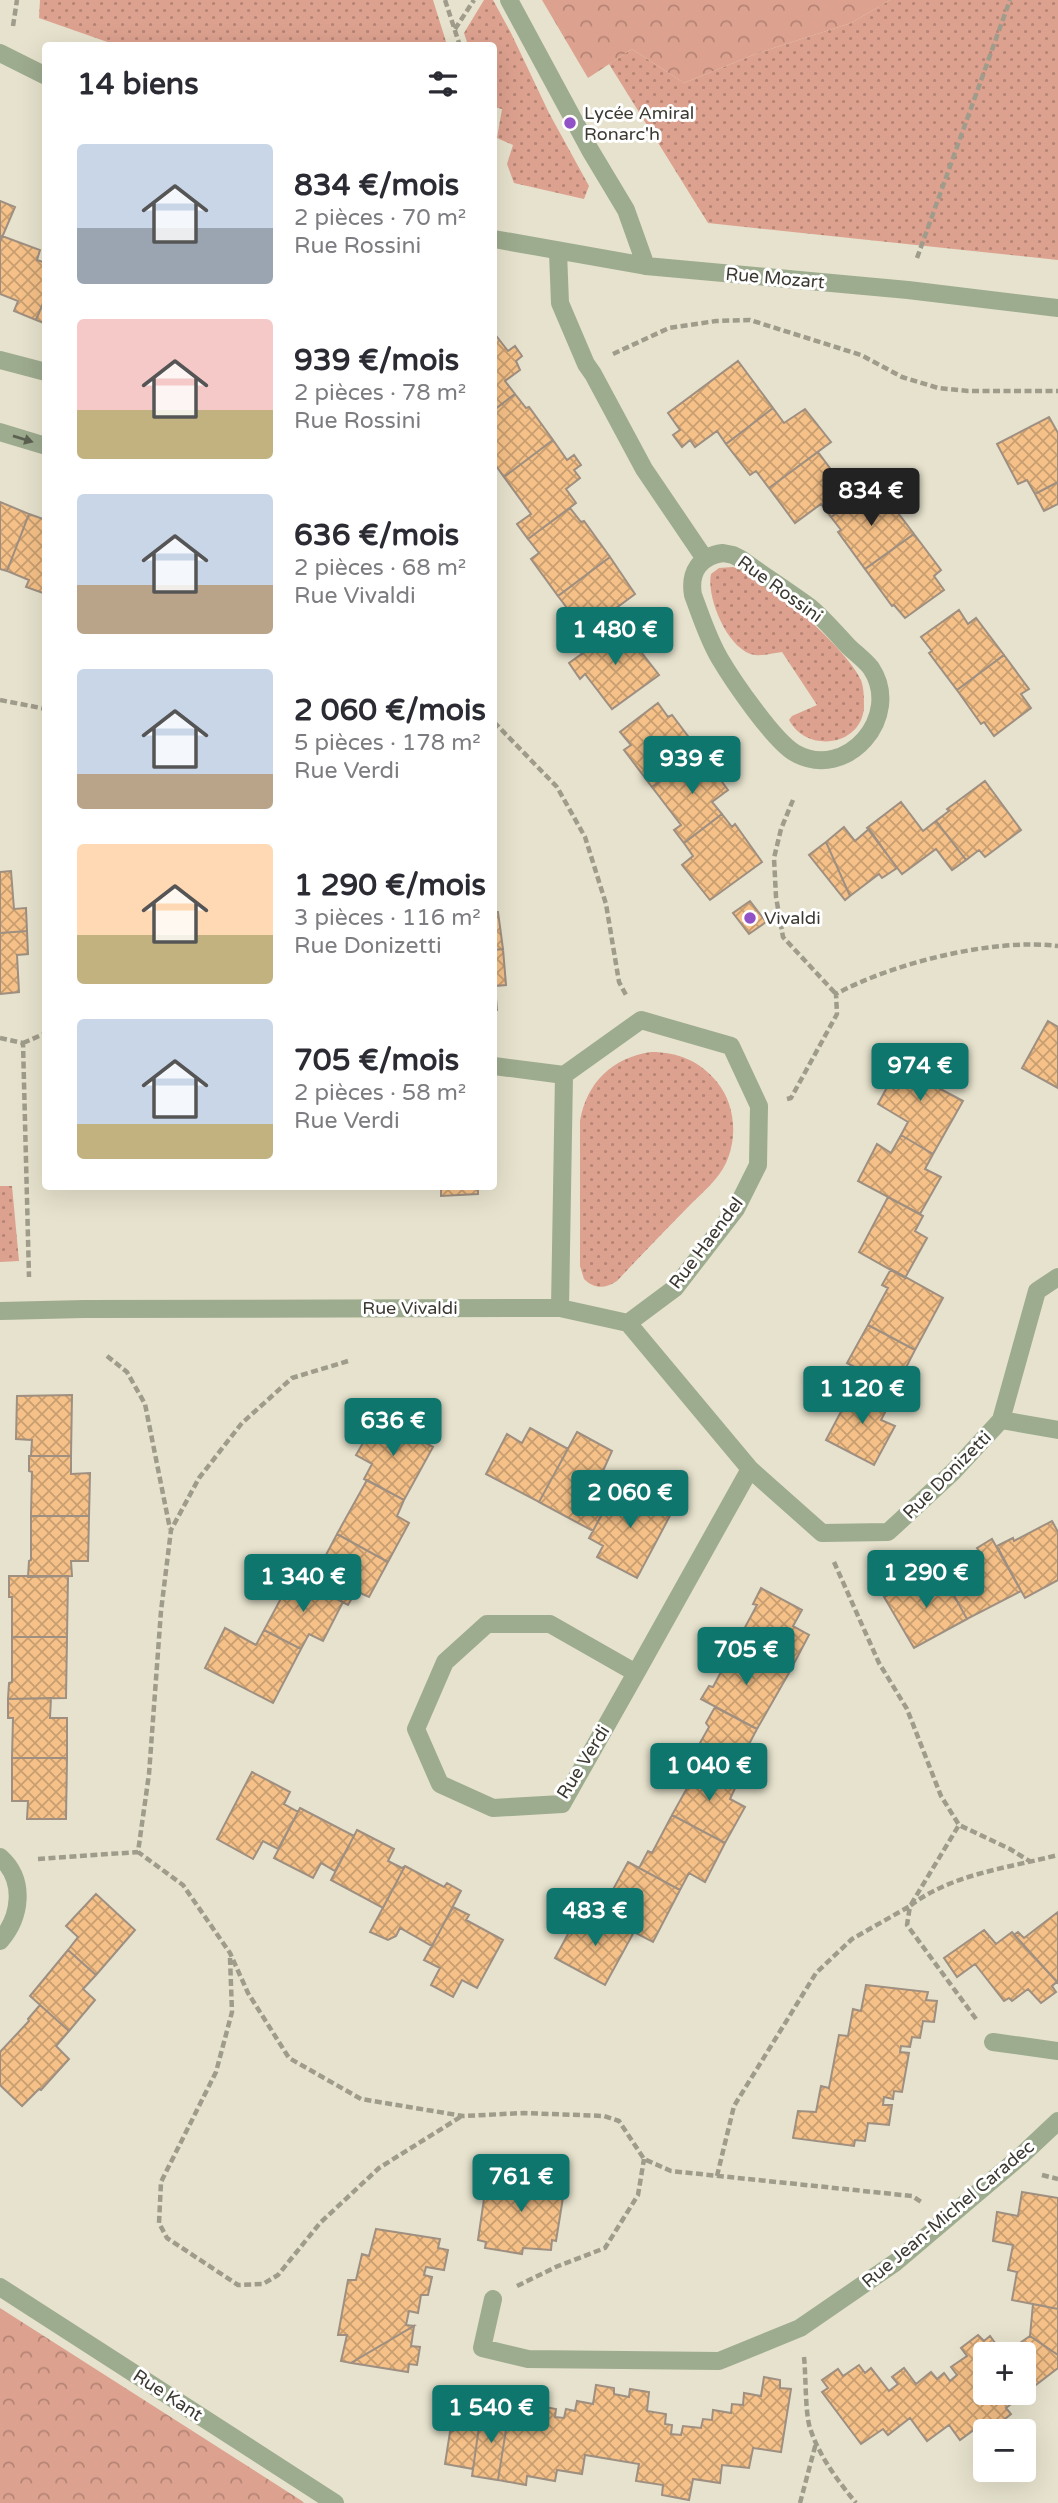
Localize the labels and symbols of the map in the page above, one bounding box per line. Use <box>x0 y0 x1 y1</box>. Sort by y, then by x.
place label: Lycée Amiral Ronarc'h <box>584 102 694 145</box>
marker: Lycée Amiral Ronarc'h <box>562 115 578 131</box>
street label: Rue Mozart <box>724 263 826 293</box>
one-way arrow <box>12 434 33 444</box>
pin: 834 € <box>822 468 920 528</box>
street label: Rue Rossini <box>733 551 827 627</box>
pin: 1 480 € <box>550 608 680 667</box>
pin: 939 € <box>643 736 741 796</box>
place label: Vivaldi <box>764 907 821 929</box>
marker: Vivaldi <box>742 910 758 926</box>
pin: 974 € <box>871 1044 969 1103</box>
street label: Rue Haendel <box>664 1193 748 1293</box>
street label: Rue Vivaldi <box>362 1297 458 1319</box>
pin: 1 120 € <box>797 1366 927 1426</box>
pin: 636 € <box>344 1398 442 1458</box>
street label: Rue Donizetti <box>898 1426 996 1524</box>
pin: 2 060 € <box>565 1470 695 1530</box>
pin: 1 290 € <box>861 1550 991 1610</box>
pin: 1 340 € <box>238 1554 368 1614</box>
pin: 705 € <box>697 1628 795 1687</box>
street label: Rue Verdi <box>552 1721 614 1803</box>
pin: 1 040 € <box>644 1744 774 1803</box>
pin: 483 € <box>546 1888 644 1948</box>
street label: Rue Jean-Michel Caradec <box>857 2136 1039 2292</box>
pin: 761 € <box>472 2154 570 2214</box>
street label: Rue Kant <box>129 2364 207 2426</box>
pin: 1 540 € <box>426 2386 556 2445</box>

